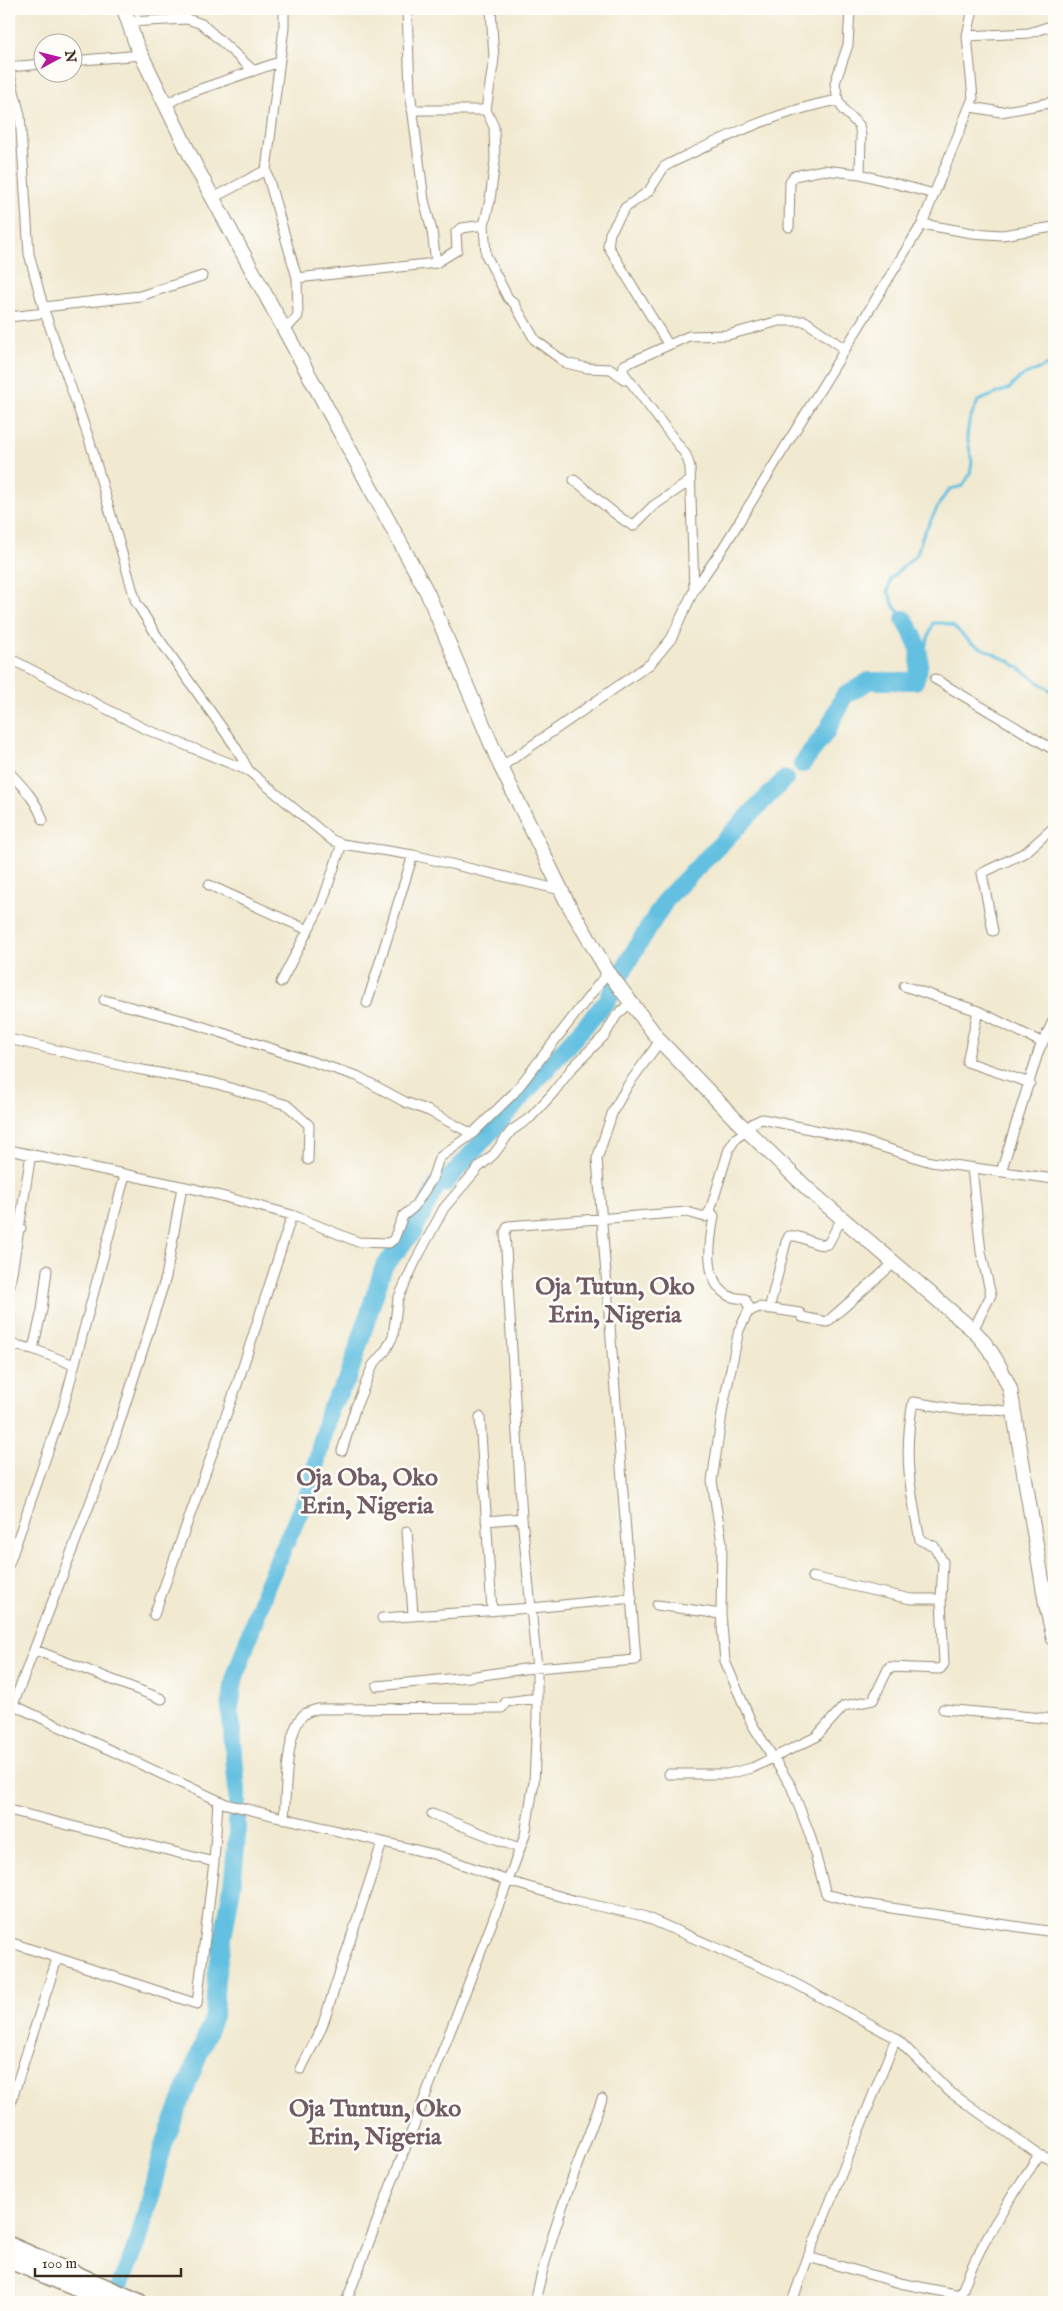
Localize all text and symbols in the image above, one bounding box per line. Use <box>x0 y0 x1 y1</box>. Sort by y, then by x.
north arrow <box>32 32 82 82</box>
text: N <box>60 48 80 64</box>
district label: Oja Tutun, Oko Erin, Nigeria <box>535 1272 695 1331</box>
district label: Oja Oba, Oko Erin, Nigeria <box>296 1463 438 1522</box>
district label: Oja Tuntun, Oko Erin, Nigeria <box>289 2094 461 2153</box>
scale bar <box>35 2246 181 2278</box>
text: 100 m <box>42 2254 78 2273</box>

